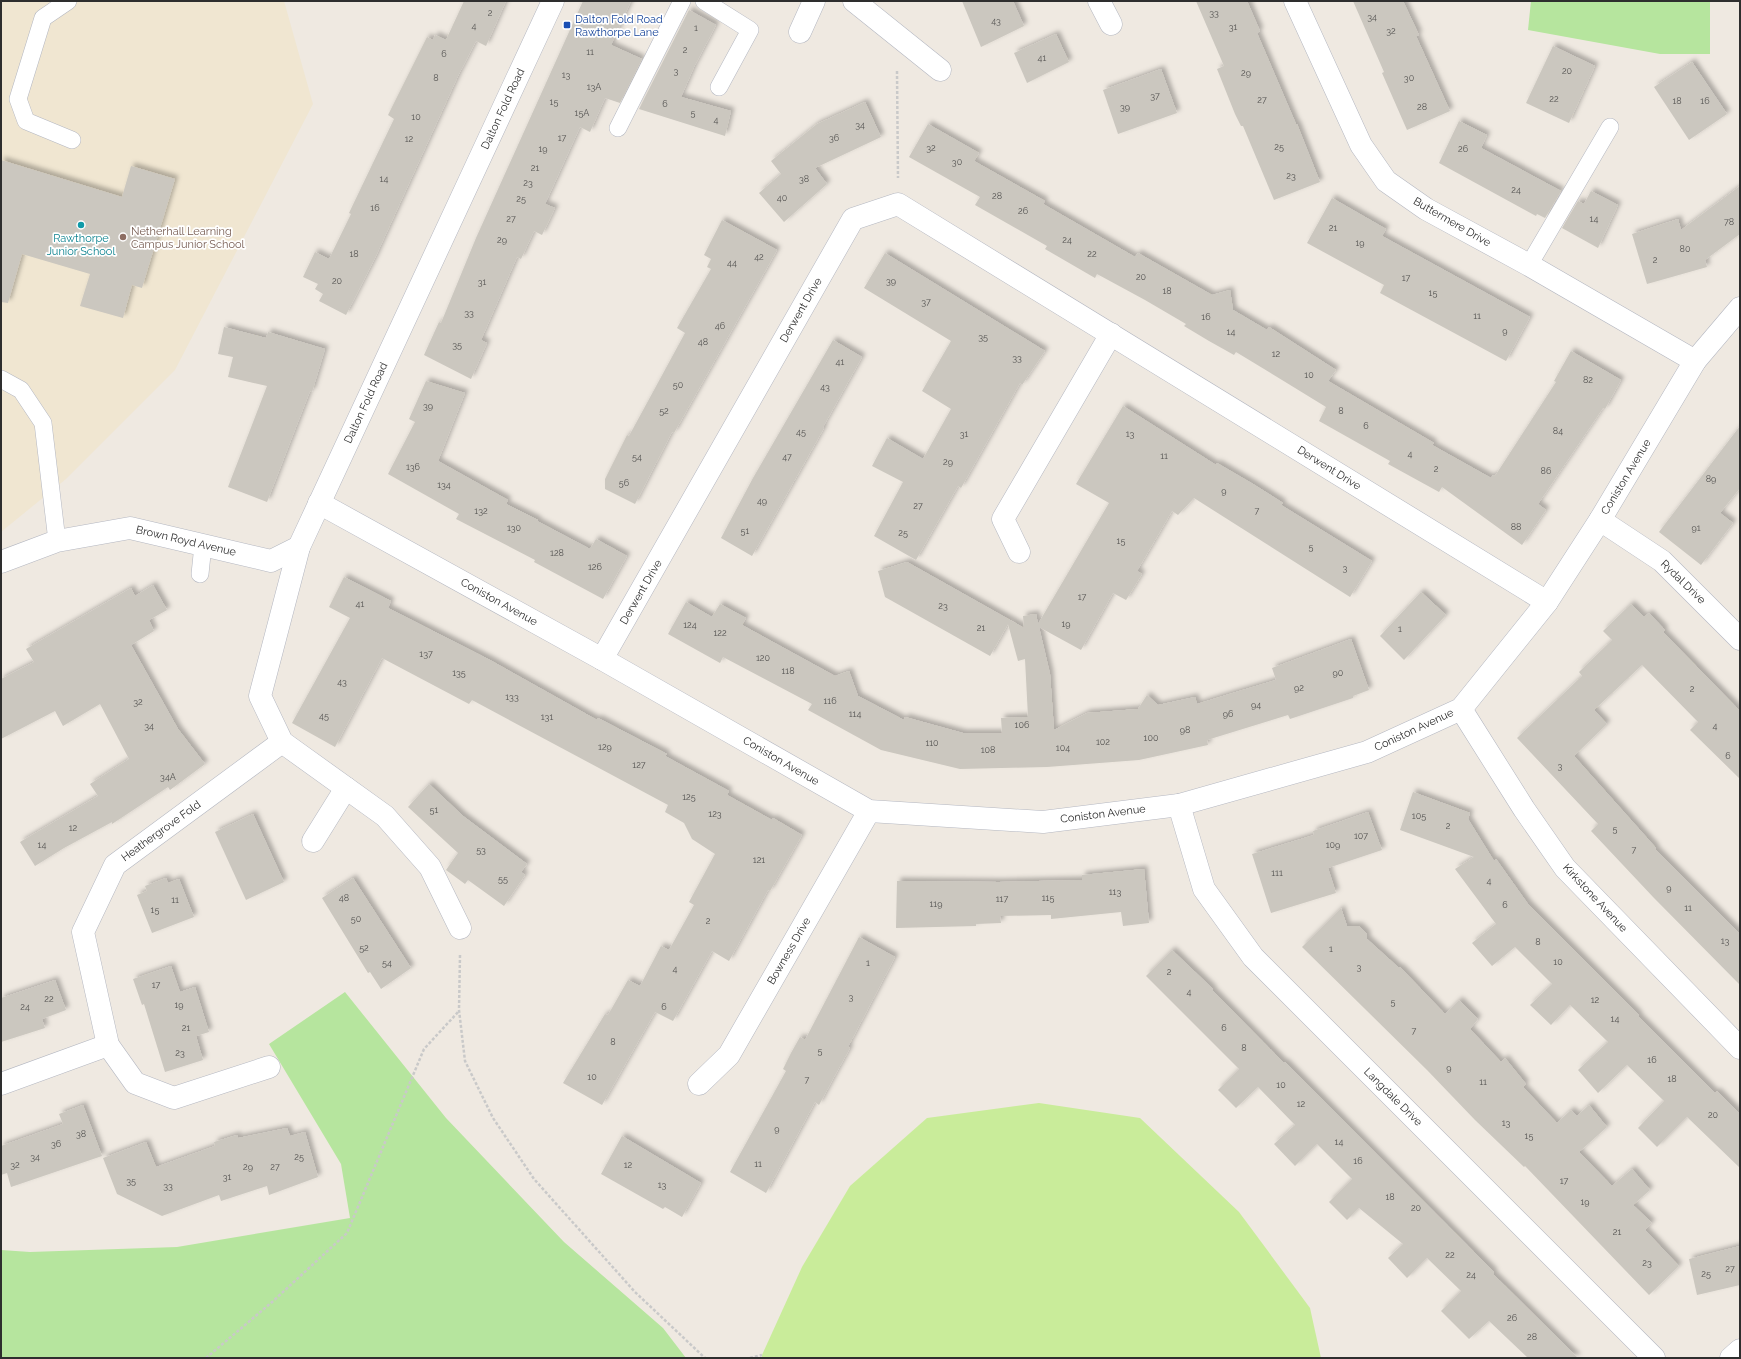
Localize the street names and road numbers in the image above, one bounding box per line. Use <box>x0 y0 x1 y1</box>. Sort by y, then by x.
street label: Dalton Fold Road <box>479 66 528 152</box>
street label: Buttermere Drive <box>1411 195 1493 250</box>
street label: Derwent Drive <box>777 275 825 345</box>
street label: Dalton Fold Road <box>342 360 391 446</box>
street label: Coniston Avenue <box>1598 436 1654 517</box>
street label: Derwent Drive <box>1295 443 1364 493</box>
street label: Brown Royd Avenue <box>135 523 238 559</box>
street label: Derwent Drive <box>617 557 665 627</box>
street label: Rydal Drive <box>1658 557 1709 607</box>
street label: Coniston Avenue <box>458 576 540 629</box>
street label: Coniston Avenue <box>1372 706 1456 754</box>
street label: Coniston Avenue <box>741 734 822 788</box>
street label: Heathergrove Fold <box>119 798 203 864</box>
street label: Coniston Avenue <box>1060 802 1147 826</box>
street label: Kirkstone Avenue <box>1560 861 1630 935</box>
street label: Bowness Drive <box>765 915 814 987</box>
street label: Langdale Drive <box>1361 1065 1425 1129</box>

